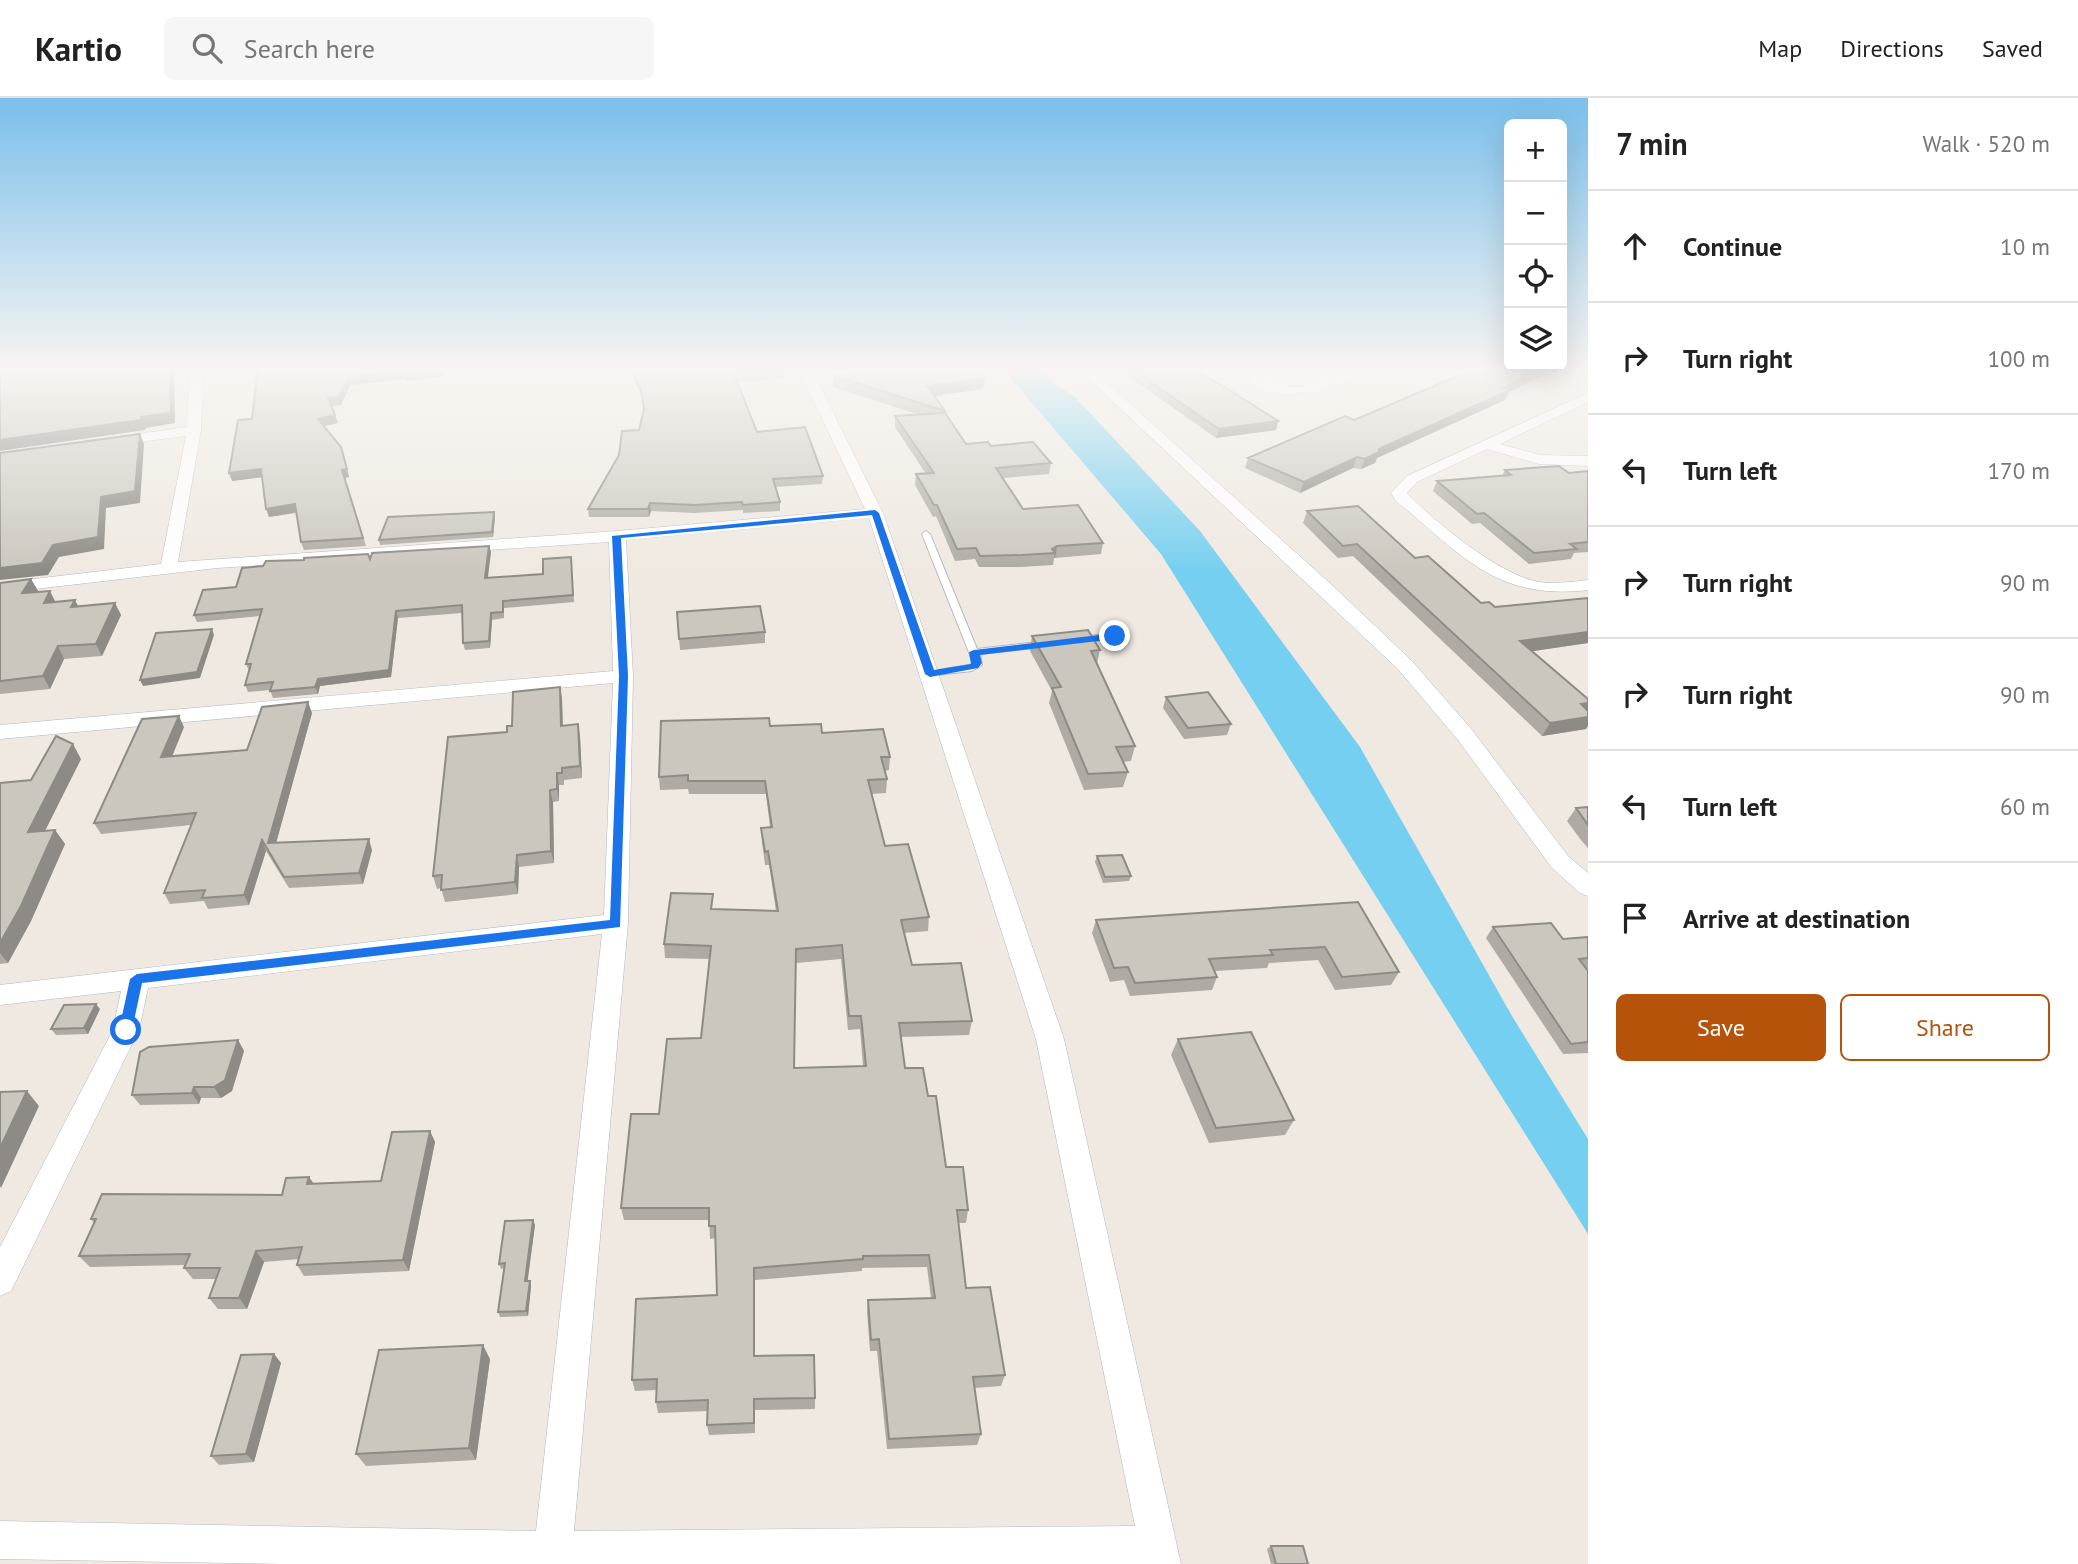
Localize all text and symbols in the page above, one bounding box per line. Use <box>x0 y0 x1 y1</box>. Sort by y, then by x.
search box <box>164 17 654 80</box>
text: Kartio <box>35 27 122 70</box>
icon: search <box>188 29 226 67</box>
text: Search here <box>244 32 375 65</box>
text: Map <box>1758 33 1802 64</box>
text: Directions <box>1840 33 1944 64</box>
text: Saved <box>1982 33 2043 64</box>
map controls <box>1504 119 1567 371</box>
button: + <box>1504 119 1567 182</box>
text: 7 min <box>1616 124 1688 163</box>
text: Walk · 520 m <box>1923 129 2050 158</box>
button: − <box>1504 182 1567 245</box>
icon: ahead <box>1616 227 1654 265</box>
text: Continue <box>1683 230 1782 263</box>
text: 10 m <box>2000 232 2050 261</box>
button: locate <box>1504 245 1567 308</box>
button: layers <box>1504 308 1567 371</box>
icon: right <box>1616 339 1654 377</box>
text: Turn right <box>1683 342 1792 375</box>
text: 100 m <box>1988 344 2050 373</box>
icon: left <box>1616 451 1654 489</box>
text: Turn left <box>1683 454 1777 487</box>
text: 170 m <box>1988 456 2050 485</box>
icon: right <box>1616 563 1654 601</box>
text: Turn right <box>1683 566 1792 599</box>
text: 90 m <box>2000 568 2050 597</box>
route end <box>1099 620 1130 651</box>
icon: right <box>1616 675 1654 713</box>
text: Turn right <box>1683 678 1792 711</box>
text: 90 m <box>2000 680 2050 709</box>
icon: left <box>1616 787 1654 825</box>
text: Turn left <box>1683 790 1777 823</box>
text: 60 m <box>2000 792 2050 821</box>
icon: arrive <box>1616 899 1654 937</box>
text: Arrive at destination <box>1683 902 1910 935</box>
button: Save <box>1616 994 1826 1061</box>
button: Share <box>1840 994 2050 1061</box>
route start <box>110 1014 141 1045</box>

